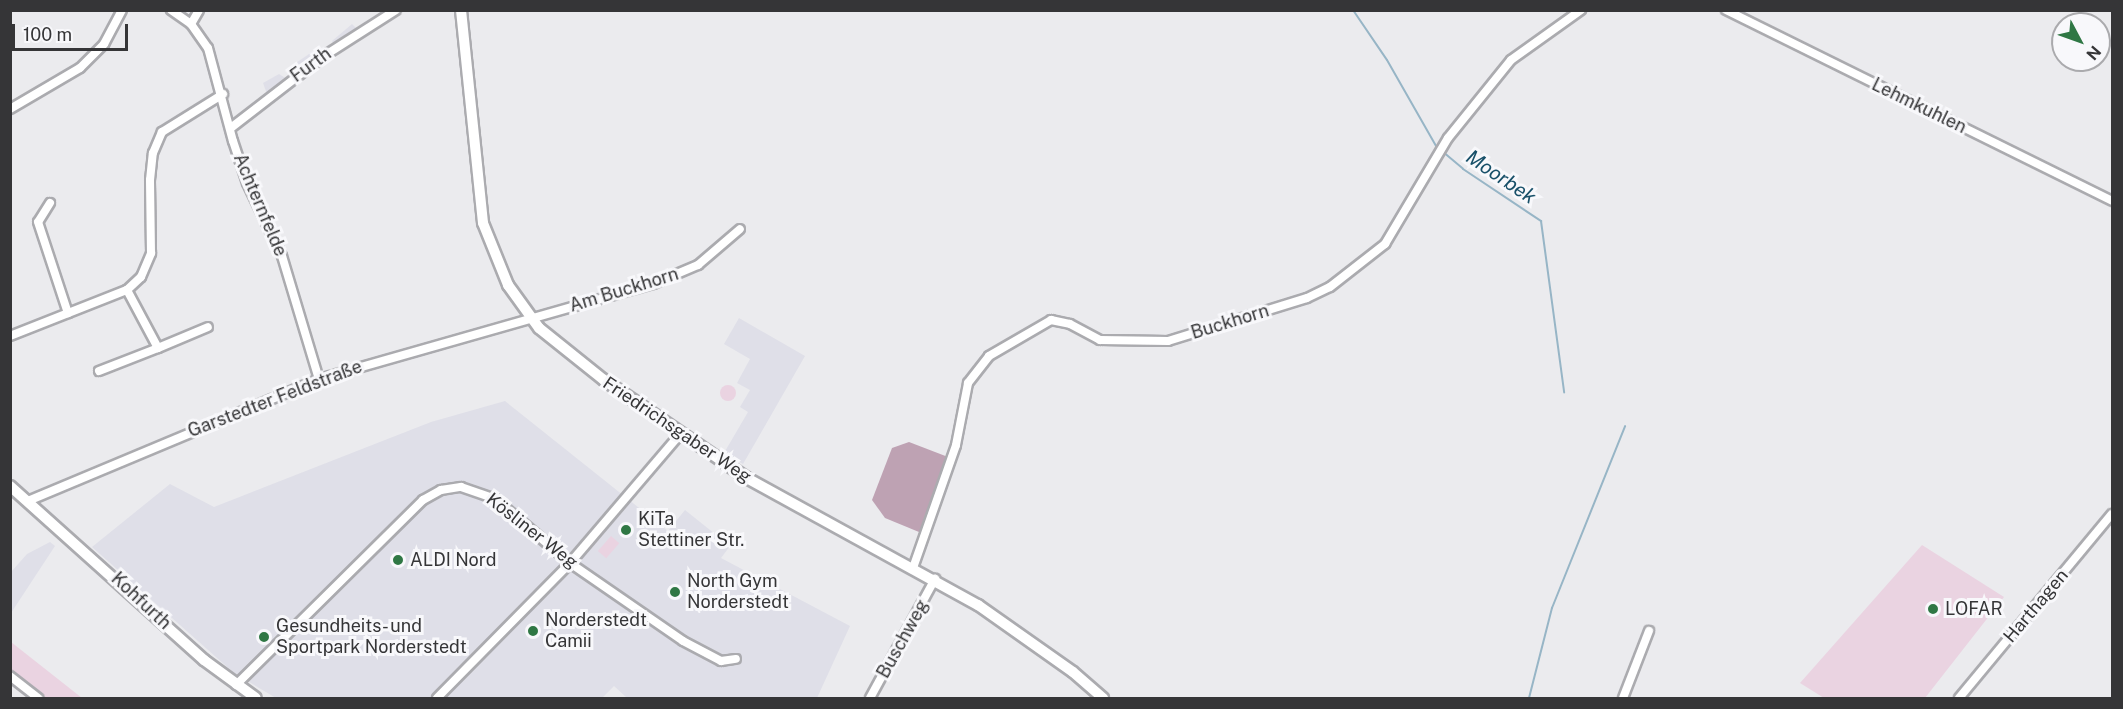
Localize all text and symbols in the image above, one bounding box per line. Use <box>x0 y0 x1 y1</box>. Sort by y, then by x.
scale bar <box>15 12 130 50</box>
north arrow <box>2051 12 2111 72</box>
text: 100 m <box>23 24 72 45</box>
text: N <box>2082 42 2105 64</box>
street label: Furth <box>286 43 336 87</box>
street label: Lehmkuhlen <box>1868 74 1970 138</box>
water label: Moorbek <box>1461 145 1541 209</box>
street label: Achternfelde <box>229 150 291 260</box>
street label: Am Buckhorn <box>567 263 681 317</box>
street label: Buckhorn <box>1188 300 1272 344</box>
street label: Garstedter Feldstraße <box>185 356 365 442</box>
street label: Friedrichsgaber Weg <box>599 372 755 488</box>
street label: Kösliner Weg <box>482 488 582 574</box>
place label: KiTa Stettiner Str. <box>638 509 744 552</box>
marker: KiTa Stettiner Str. <box>619 523 633 537</box>
place label: ALDI Nord <box>410 549 496 571</box>
marker: ALDI Nord <box>391 553 405 567</box>
street label: Harthagen <box>1999 565 2073 647</box>
street label: Kohfurth <box>107 568 175 634</box>
place label: North Gym Norderstedt <box>687 571 789 614</box>
marker: North Gym Norderstedt <box>668 585 682 599</box>
street label: Buschweg <box>873 596 933 682</box>
place label: LOFAR <box>1945 598 2003 620</box>
marker: LOFAR <box>1926 602 1940 616</box>
place label: Norderstedt Camii <box>545 610 647 652</box>
place label: Gesundheits- und Sportpark Norderstedt <box>276 616 467 658</box>
marker: Norderstedt Camii <box>526 624 540 638</box>
marker: Gesundheits- und Sportpark Norderstedt <box>257 630 271 644</box>

